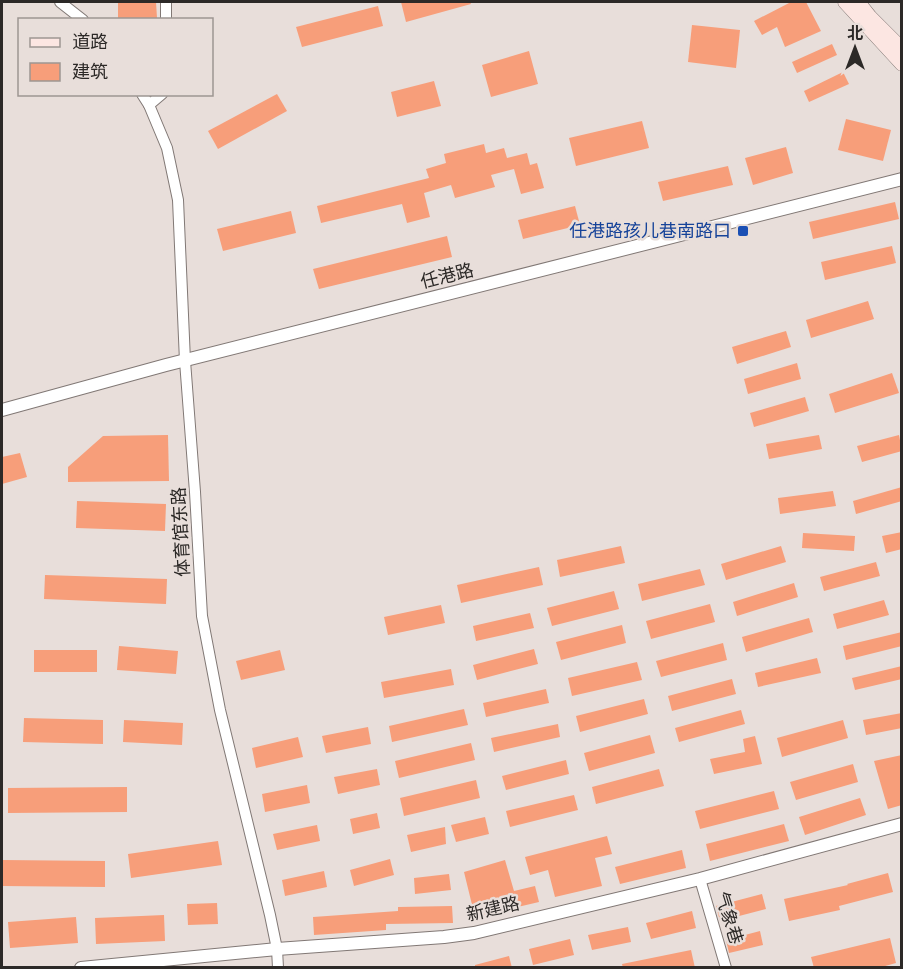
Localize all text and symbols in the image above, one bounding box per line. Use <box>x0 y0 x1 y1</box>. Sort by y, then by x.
legend <box>18 18 213 96</box>
north arrow <box>825 18 885 78</box>
text: 北 <box>847 24 863 42</box>
text: 道路 <box>72 31 108 52</box>
text: 建筑 <box>72 61 108 82</box>
place label: 任港路孩儿巷南路口 <box>569 220 731 241</box>
marker: 任港路孩儿巷南路口 <box>736 224 750 238</box>
street label: 任港路 <box>418 259 476 292</box>
street label: 体育馆东路 <box>168 487 193 578</box>
street label: 气象巷 <box>712 889 747 947</box>
street label: 新建路 <box>464 892 522 925</box>

